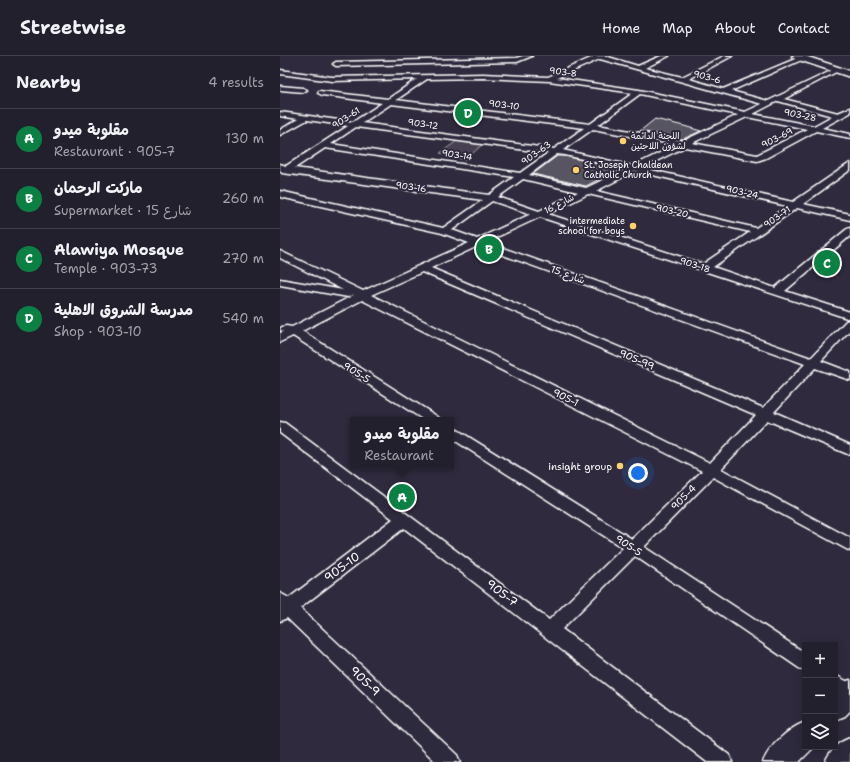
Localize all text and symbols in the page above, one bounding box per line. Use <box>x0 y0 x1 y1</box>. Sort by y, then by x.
text: Streetwise <box>20 15 126 40</box>
text: Home <box>602 19 641 37</box>
text: Map <box>663 19 693 37</box>
text: About <box>715 19 756 37</box>
text: Contact <box>778 19 830 37</box>
street label: 903-8 <box>548 64 578 80</box>
street label: 903-6 <box>692 68 722 86</box>
text: Nearby <box>16 71 81 93</box>
text: 4 results <box>208 74 264 91</box>
street label: 903-10 <box>488 97 520 113</box>
pin: D <box>455 98 481 128</box>
street label: 903-61 <box>330 104 362 132</box>
street label: 903-28 <box>783 106 817 124</box>
street label: 903-12 <box>407 116 439 132</box>
text: مقلوبة ميدو <box>54 120 129 140</box>
street label: 903-69 <box>759 125 795 151</box>
text: A <box>24 130 34 147</box>
text: 130 m <box>226 130 264 147</box>
place label: اللجنة الدائمة لشؤون اللاجئين <box>631 130 686 152</box>
marker: اللجنة الدائمة لشؤون اللاجئين <box>618 136 628 146</box>
street label: 903-63 <box>519 138 553 168</box>
text: Restaurant · 905-7 <box>54 143 175 160</box>
street label: 903-14 <box>441 147 473 163</box>
place label: St. Joseph Chaldean Catholic Church <box>584 159 673 181</box>
marker: St. Joseph Chaldean Catholic Church <box>571 165 581 175</box>
text: ماركت الرحمان <box>54 178 143 198</box>
street label: 903-16 <box>395 179 427 195</box>
street label: 903-24 <box>725 182 759 202</box>
text: B <box>25 190 33 207</box>
text: 260 m <box>222 190 264 207</box>
street label: شارع 16 <box>542 191 576 217</box>
street label: 903-20 <box>654 201 690 221</box>
text: Supermarket · شارع 15 <box>54 202 191 219</box>
street label: 903-71 <box>761 203 793 231</box>
place label: intermediate school for boys <box>558 215 625 237</box>
marker: intermediate school for boys <box>628 221 638 231</box>
pin: B <box>476 234 502 264</box>
text: Alawiya Mosque <box>54 240 184 260</box>
pin: C <box>814 248 840 278</box>
text: C <box>25 250 33 267</box>
text: 270 m <box>222 250 264 267</box>
street label: 903-18 <box>678 254 712 276</box>
text: Temple · 903-73 <box>54 260 158 277</box>
street label: شارع 15 <box>549 262 587 288</box>
text: مدرسة الشروق الاهلية <box>54 300 193 320</box>
text: D <box>24 310 34 327</box>
text: 540 m <box>223 310 264 327</box>
text: Shop · 903-10 <box>54 323 142 340</box>
street label: 905-99 <box>617 346 656 373</box>
street label: 905-5 <box>341 359 373 386</box>
street label: 905-1 <box>551 386 581 409</box>
popup <box>350 417 454 469</box>
text: مقلوبة ميدو <box>364 424 440 444</box>
text: Restaurant <box>364 447 434 464</box>
place label: insight group <box>548 460 612 473</box>
marker: insight group <box>615 461 625 471</box>
your location <box>628 463 648 483</box>
pin: A <box>389 482 415 512</box>
street label: 905-4 <box>668 482 699 513</box>
street label: 905-5 <box>613 532 645 559</box>
street label: 905-10 <box>321 548 363 586</box>
street label: 905-7 <box>483 576 521 610</box>
map controls <box>802 642 838 750</box>
button: + <box>802 642 838 678</box>
street label: 905-9 <box>346 663 384 699</box>
button: − <box>802 678 838 714</box>
button: layers <box>802 714 838 750</box>

